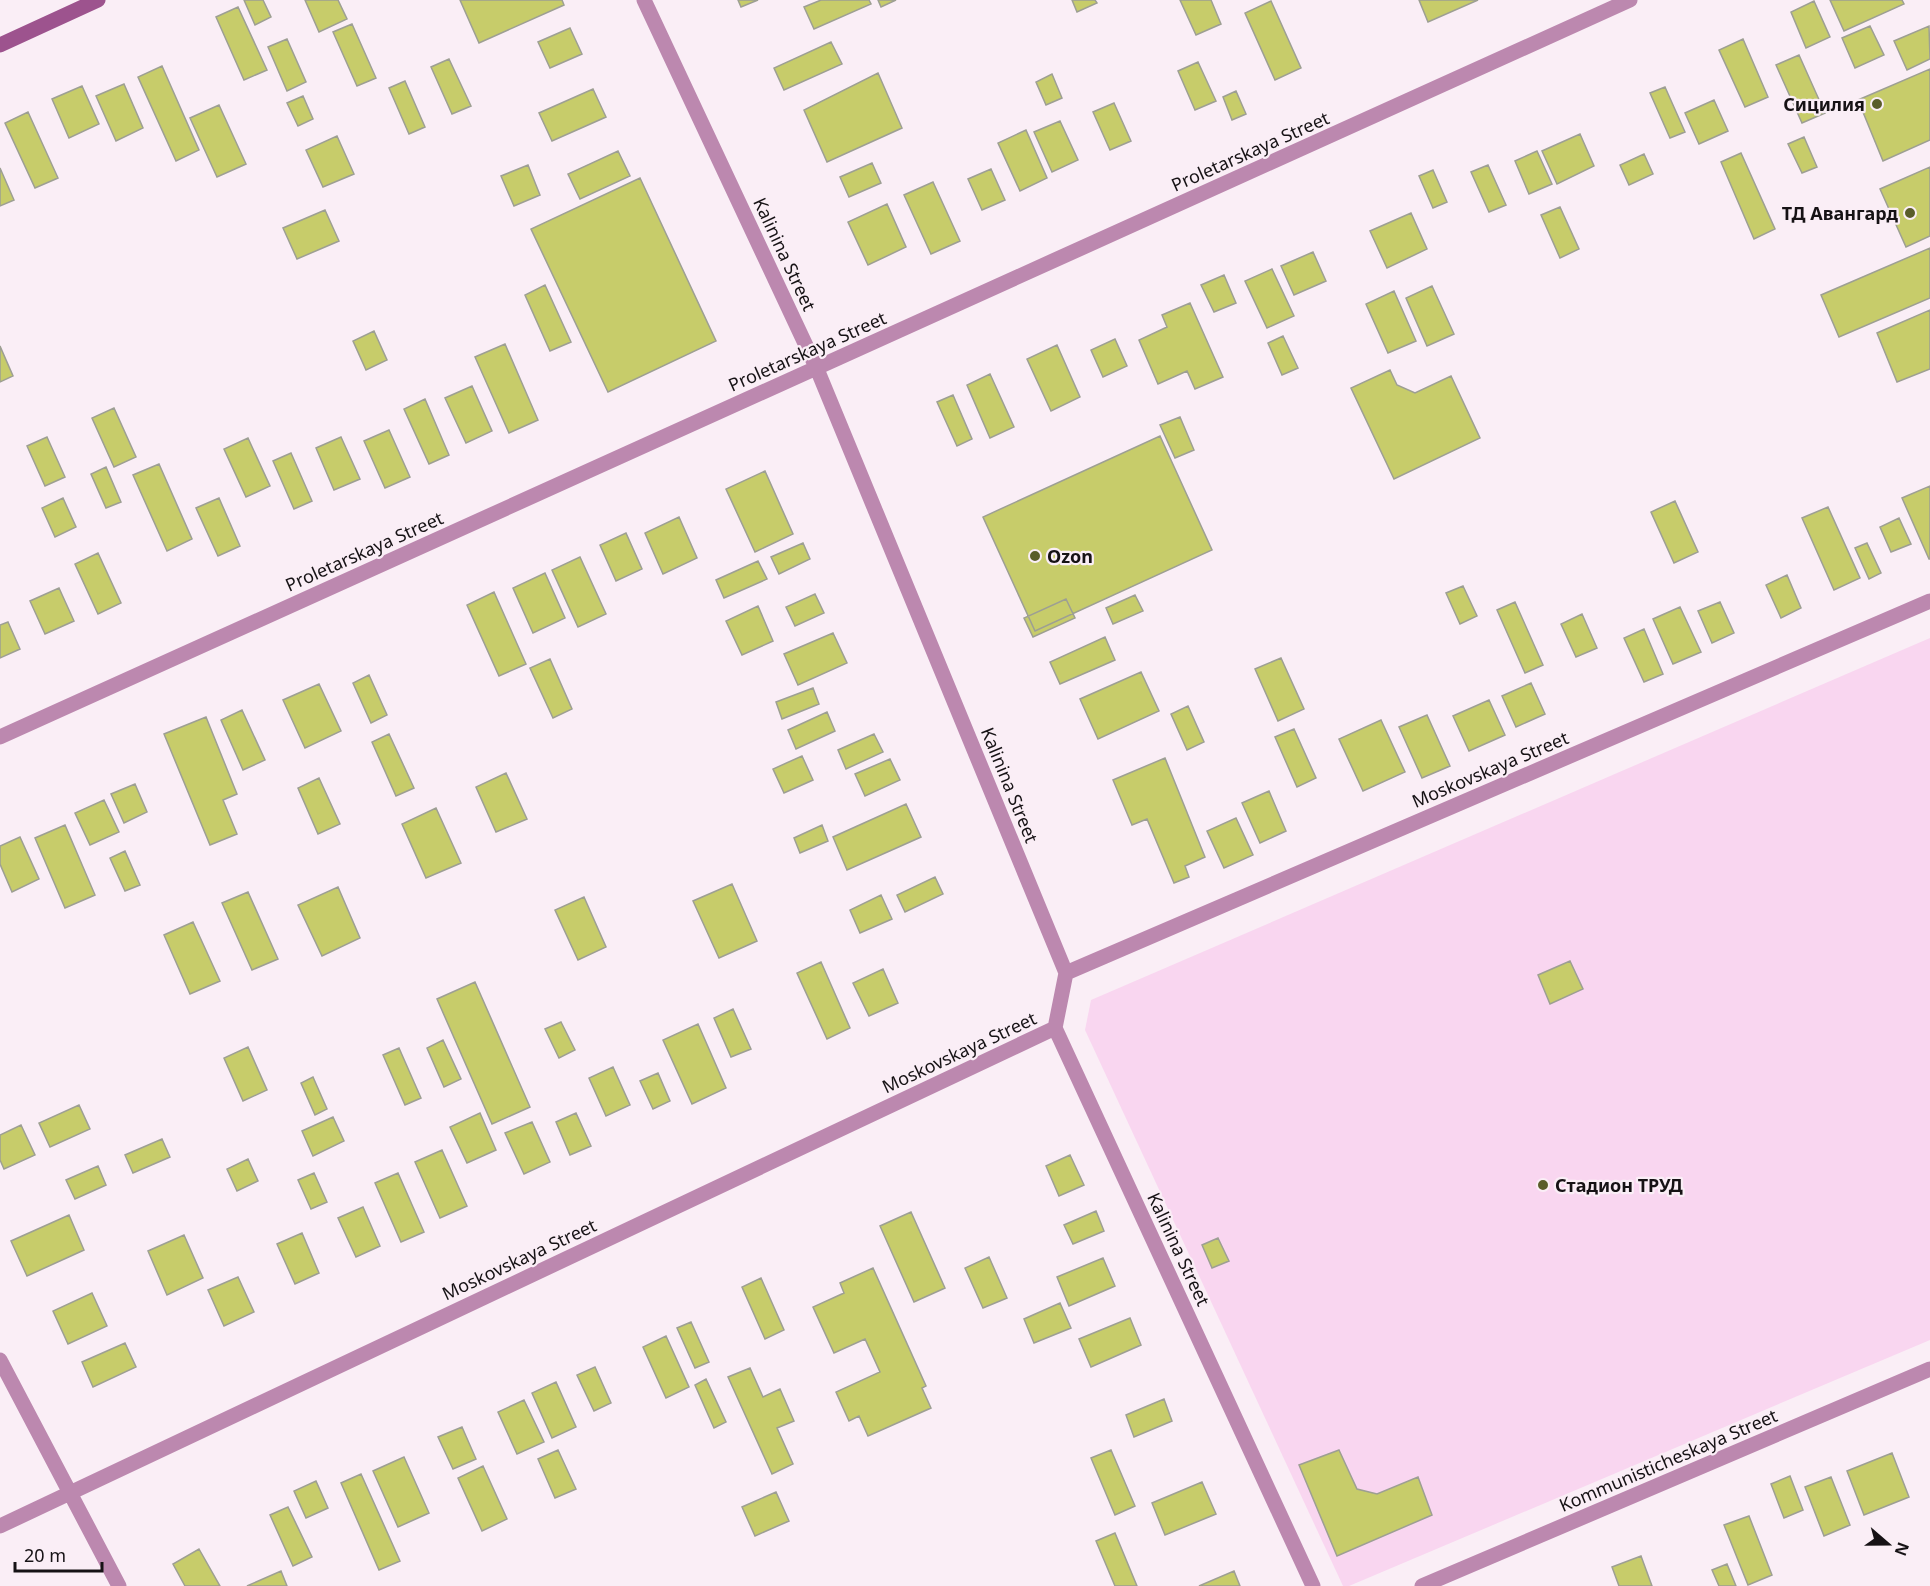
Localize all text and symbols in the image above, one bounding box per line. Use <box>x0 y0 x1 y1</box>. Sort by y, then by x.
place label: Сицилия <box>1783 92 1865 116</box>
marker: Сицилия <box>1870 97 1884 111</box>
street label: Proletarskaya Street <box>1167 105 1333 197</box>
street label: Kalinina Street <box>748 193 822 315</box>
place label: ТД Авангард <box>1782 201 1899 225</box>
marker: ТД Авангард <box>1903 206 1917 220</box>
street label: Proletarskaya Street <box>724 305 890 397</box>
street label: Proletarskaya Street <box>281 505 447 597</box>
place label: Ozon <box>1047 544 1093 568</box>
marker: Ozon <box>1028 549 1042 563</box>
street label: Kalinina Street <box>976 724 1044 847</box>
street label: Moskovskaya Street <box>1408 725 1572 813</box>
street label: Moskovskaya Street <box>878 1005 1041 1098</box>
place label: Стадион ТРУД <box>1555 1173 1683 1197</box>
marker: Стадион ТРУД <box>1536 1178 1550 1192</box>
street label: Kalinina Street <box>1142 1188 1216 1310</box>
street label: Moskovskaya Street <box>438 1212 601 1305</box>
street label: Kommunisticheskaya Street <box>1555 1403 1781 1517</box>
north arrow <box>1858 1514 1918 1574</box>
scale bar <box>15 1535 102 1573</box>
text: N <box>1890 1539 1915 1559</box>
text: 20 m <box>24 1543 66 1567</box>

